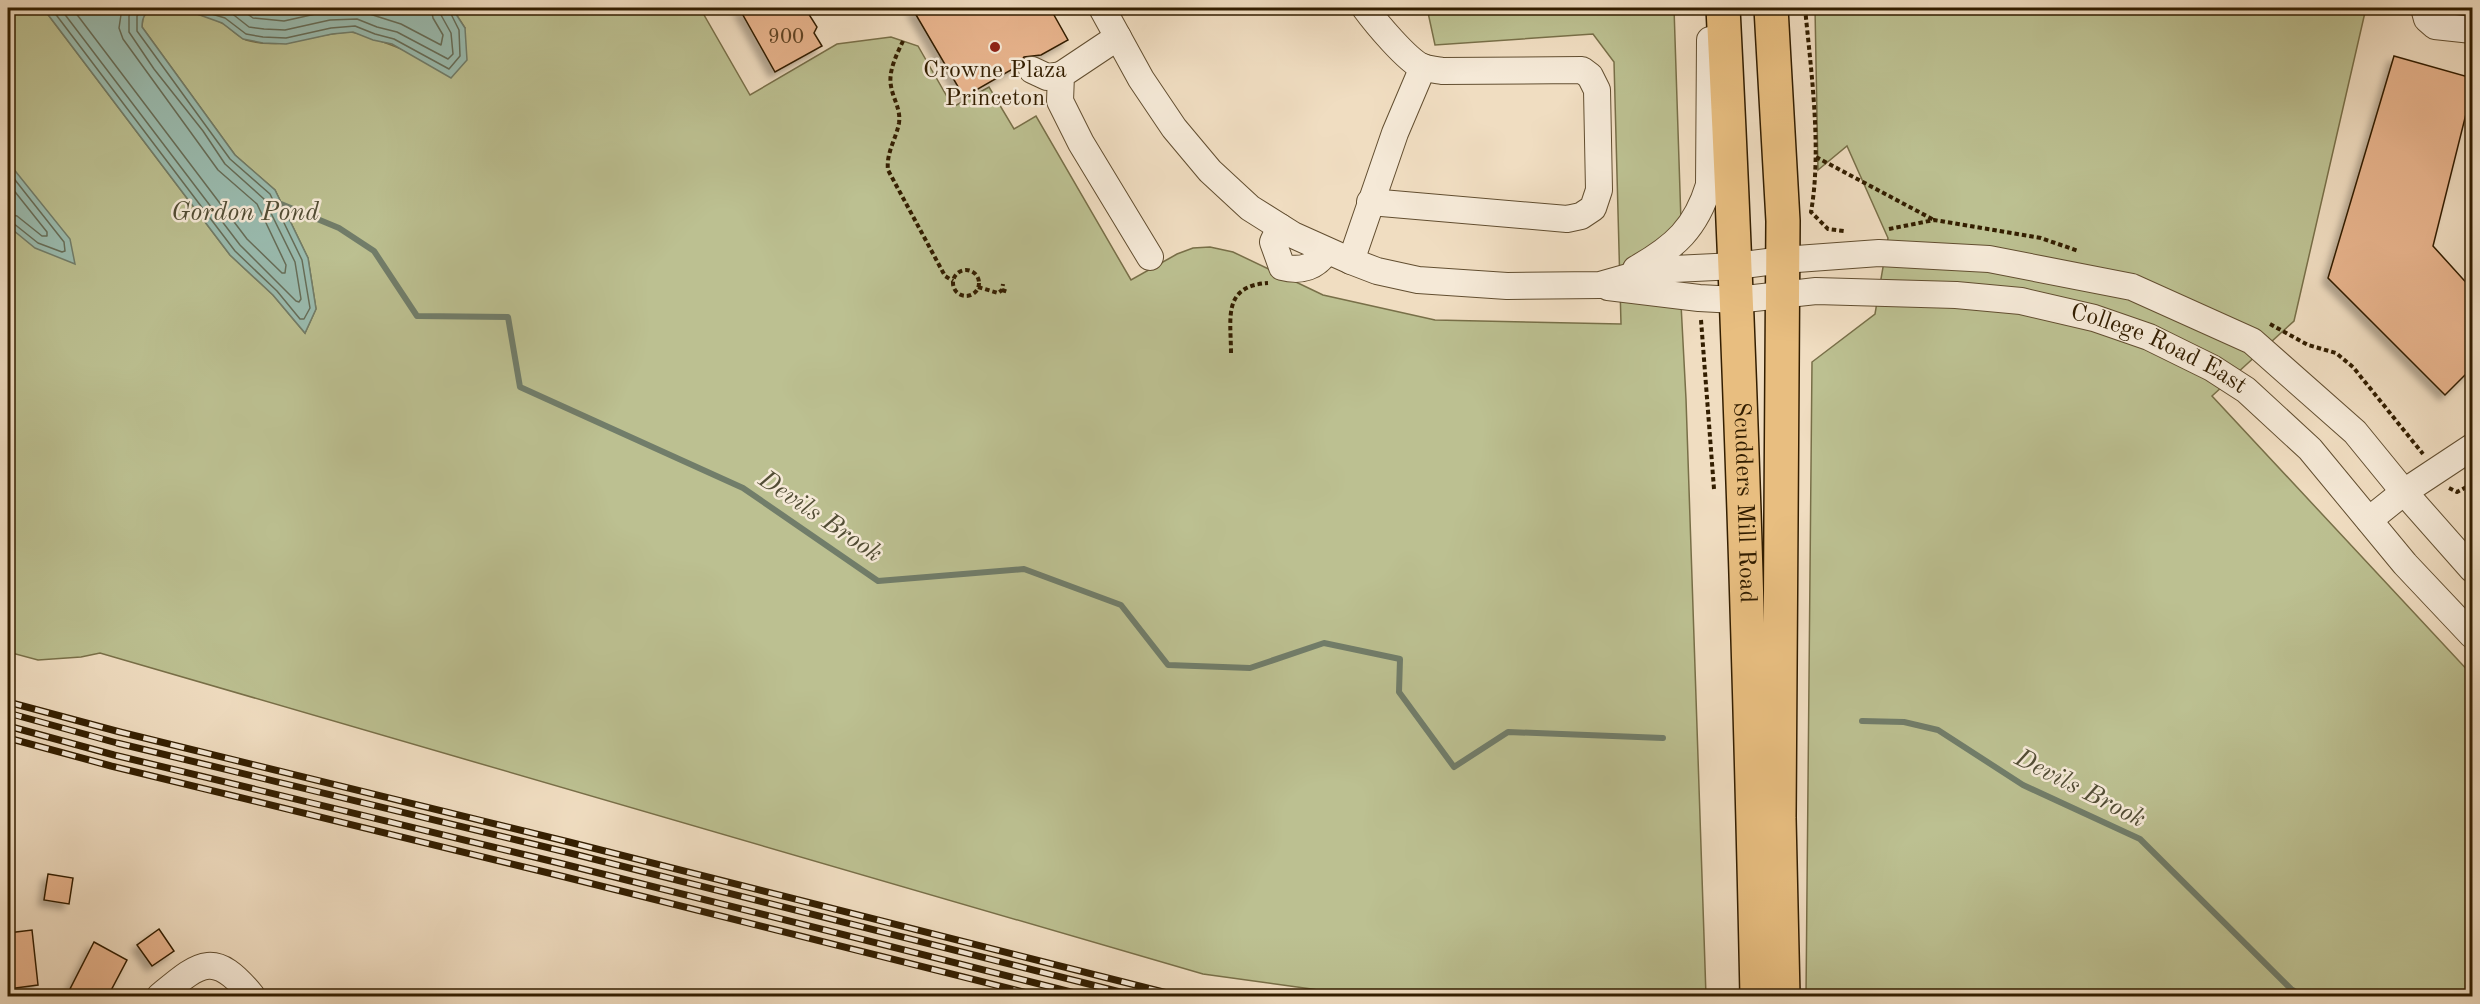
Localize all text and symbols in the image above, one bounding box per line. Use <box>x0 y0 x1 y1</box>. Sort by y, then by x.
house number: 900 <box>768 27 804 48</box>
marker: Crowne Plaza Princeton <box>988 40 1002 54</box>
place label: Crowne Plaza Princeton <box>923 59 1067 111</box>
water label: Gordon Pond <box>171 200 319 226</box>
street label: College Road East <box>2068 301 2251 399</box>
street label: Scudders Mill Road <box>1728 402 1759 603</box>
water label: Devils Brook <box>753 466 886 568</box>
water label: Devils Brook <box>2010 745 2149 833</box>

